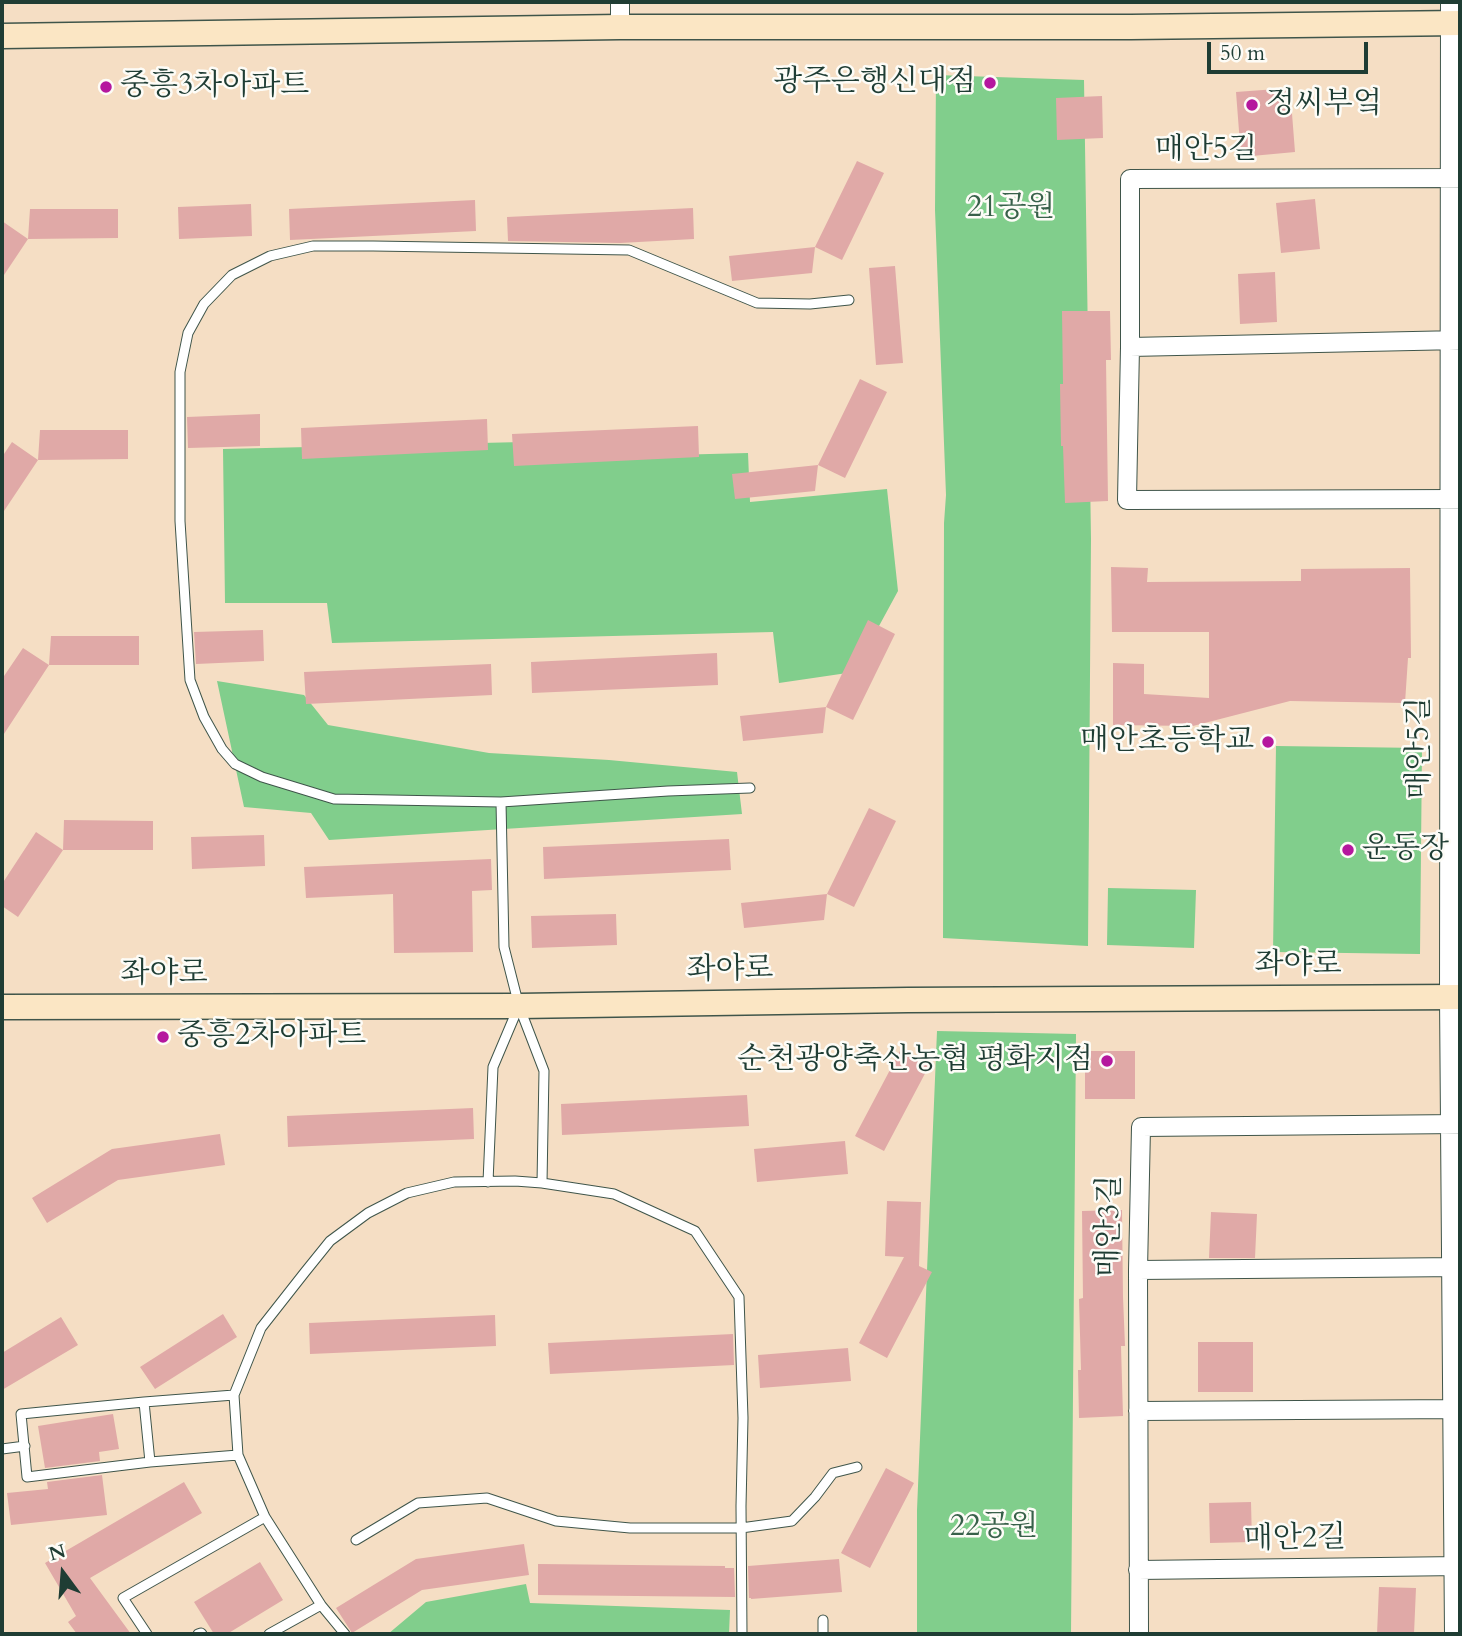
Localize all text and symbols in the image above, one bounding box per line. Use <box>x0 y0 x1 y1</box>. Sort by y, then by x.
scale bar <box>1210 28 1371 72</box>
text: 50 m <box>1220 39 1265 68</box>
place label: 광주은행신대점 <box>773 65 976 101</box>
place label: 중흥3차아파트 <box>120 69 309 105</box>
marker: 광주은행신대점 <box>982 75 998 91</box>
marker: 중흥3차아파트 <box>98 79 114 95</box>
place label: 정씨부엌 <box>1266 87 1382 123</box>
marker: 정씨부엌 <box>1244 97 1260 113</box>
street label: 매안5길 <box>1155 133 1257 169</box>
park label: 21공원 <box>967 191 1055 227</box>
street label: 매안5길 <box>1403 697 1439 799</box>
place label: 매안초등학교 <box>1080 724 1254 760</box>
marker: 매안초등학교 <box>1260 734 1276 750</box>
place label: 운동장 <box>1362 832 1449 868</box>
marker: 운동장 <box>1340 842 1356 858</box>
street label: 좌야로 <box>1255 948 1341 984</box>
street label: 좌야로 <box>686 952 774 990</box>
street label: 좌야로 <box>121 957 207 993</box>
place label: 중흥2차아파트 <box>177 1019 366 1055</box>
marker: 중흥2차아파트 <box>155 1029 171 1045</box>
place label: 순천광양축산농협 평화지점 <box>737 1043 1093 1079</box>
marker: 순천광양축산농협 평화지점 <box>1099 1053 1115 1069</box>
street label: 매안3길 <box>1092 1175 1130 1277</box>
park label: 22공원 <box>950 1510 1038 1546</box>
street label: 매안2길 <box>1244 1521 1346 1559</box>
north arrow <box>28 1538 98 1608</box>
text: N <box>46 1538 69 1568</box>

